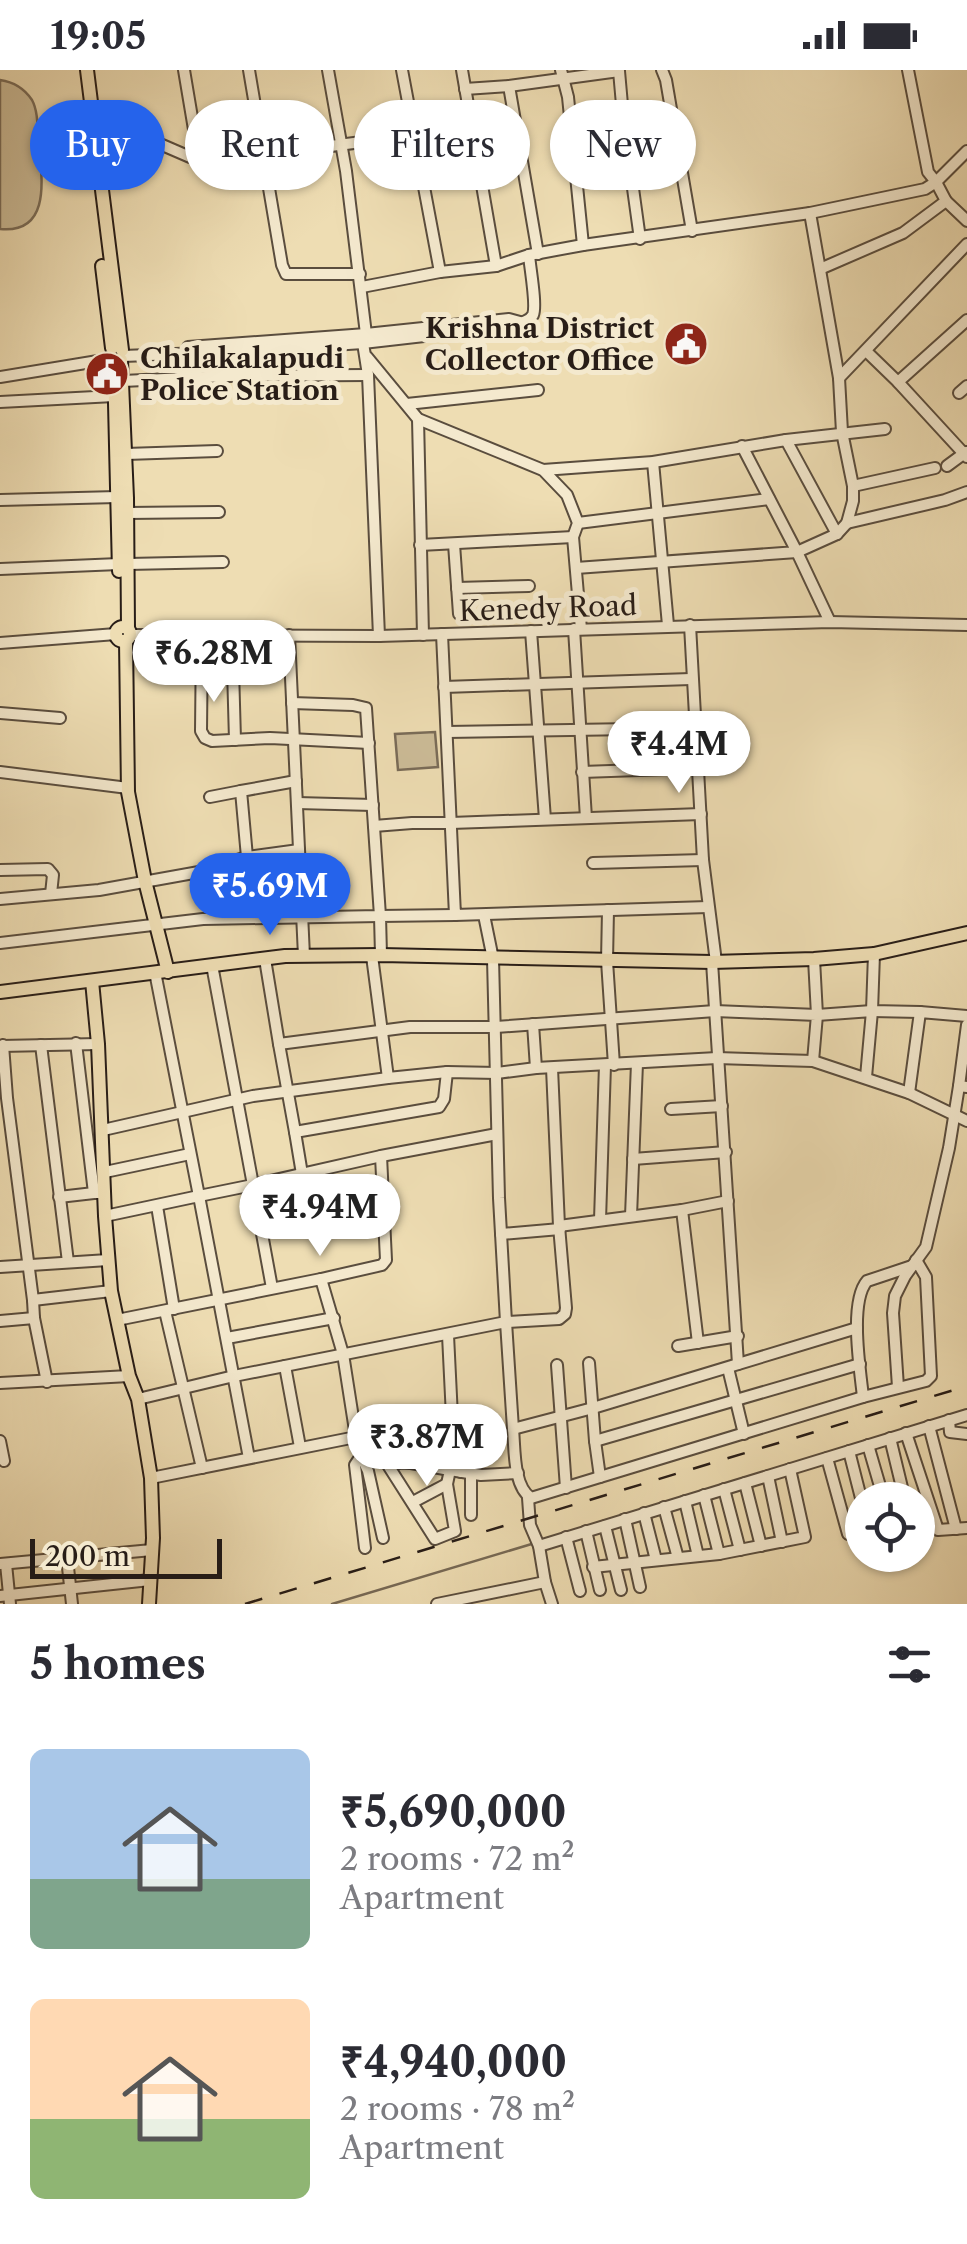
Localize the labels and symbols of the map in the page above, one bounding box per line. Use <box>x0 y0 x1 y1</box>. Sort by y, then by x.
place label: Krishna District Collector Office <box>425 311 655 377</box>
public building icon: Krishna District Collector Office <box>663 321 709 367</box>
place label: Chilakalapudi Police Station <box>140 341 344 407</box>
public building icon: Chilakalapudi Police Station <box>84 351 130 397</box>
street label: Kenedy Road <box>458 588 638 628</box>
pin: ₹6.28M <box>133 620 295 705</box>
pin: ₹4.4M <box>609 711 749 796</box>
pin: ₹5.69M <box>189 853 351 938</box>
pin: ₹4.94M <box>239 1174 401 1259</box>
pin: ₹3.87M <box>346 1404 508 1489</box>
scale bar <box>30 1534 222 1578</box>

